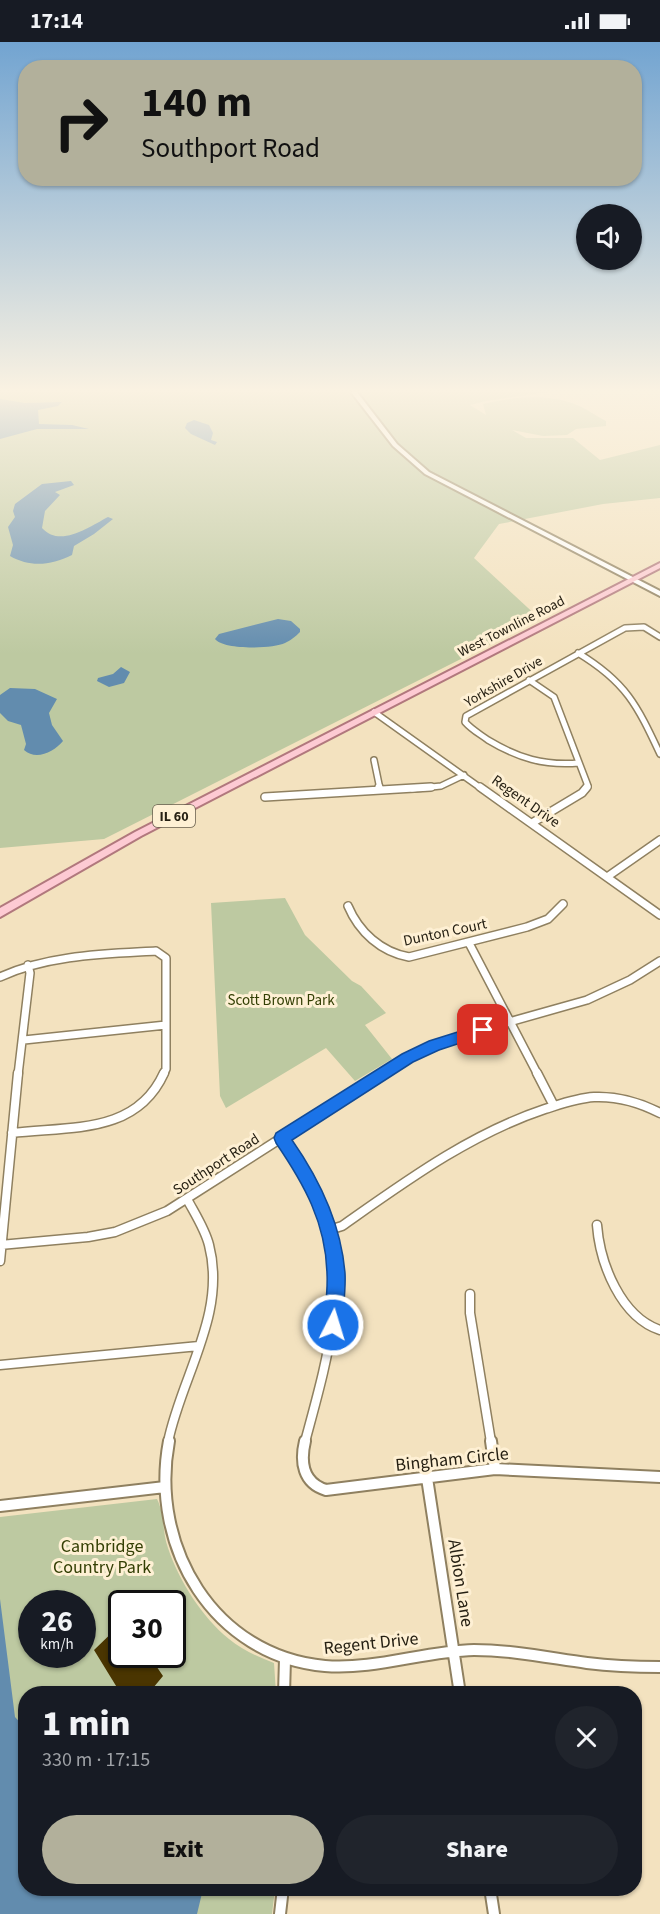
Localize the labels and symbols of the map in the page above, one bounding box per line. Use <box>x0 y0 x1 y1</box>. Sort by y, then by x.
street label: West Townline Road <box>455 591 568 662</box>
street label: Yorkshire Drive <box>460 651 546 713</box>
street label: Regent Drive <box>487 770 564 833</box>
road number: IL 60 <box>153 805 195 827</box>
street label: Dunton Court <box>401 913 489 952</box>
park label: Scott Brown Park <box>227 990 335 1011</box>
pin <box>457 1004 508 1055</box>
street label: Southport Road <box>169 1129 264 1200</box>
position arrow <box>301 1293 365 1357</box>
street label: Bingham Circle <box>394 1441 510 1478</box>
park label: Cambridge Country Park <box>53 1534 151 1580</box>
street label: Albion Lane <box>441 1537 480 1629</box>
speed limit sign: 30 <box>108 1590 186 1668</box>
street label: Regent Drive <box>322 1626 420 1661</box>

